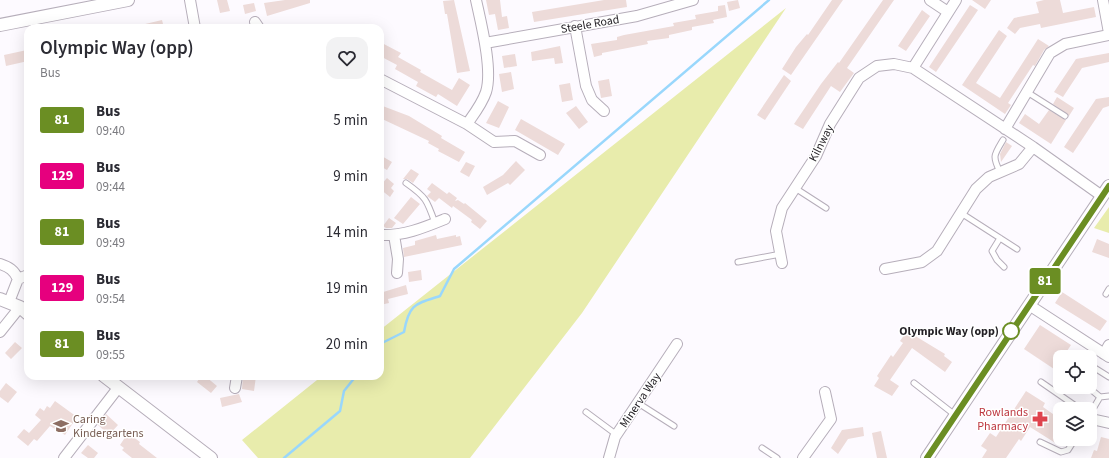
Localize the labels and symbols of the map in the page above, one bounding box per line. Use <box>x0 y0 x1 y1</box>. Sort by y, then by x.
street label: Steele Road <box>560 11 621 38</box>
street label: Kilnway <box>805 121 838 165</box>
line badge: 81 <box>1027 268 1063 294</box>
marker: Olympic Way (opp) <box>1002 322 1020 340</box>
place label: Olympic Way (opp) <box>899 323 999 340</box>
street label: Minerva Way <box>616 369 665 431</box>
place label: Rowlands Pharmacy <box>977 404 1028 435</box>
pharmacy icon: Rowlands Pharmacy <box>1031 410 1049 428</box>
place label: Caring Kindergartens <box>73 411 144 442</box>
school or university icon: Caring Kindergartens <box>52 417 70 435</box>

